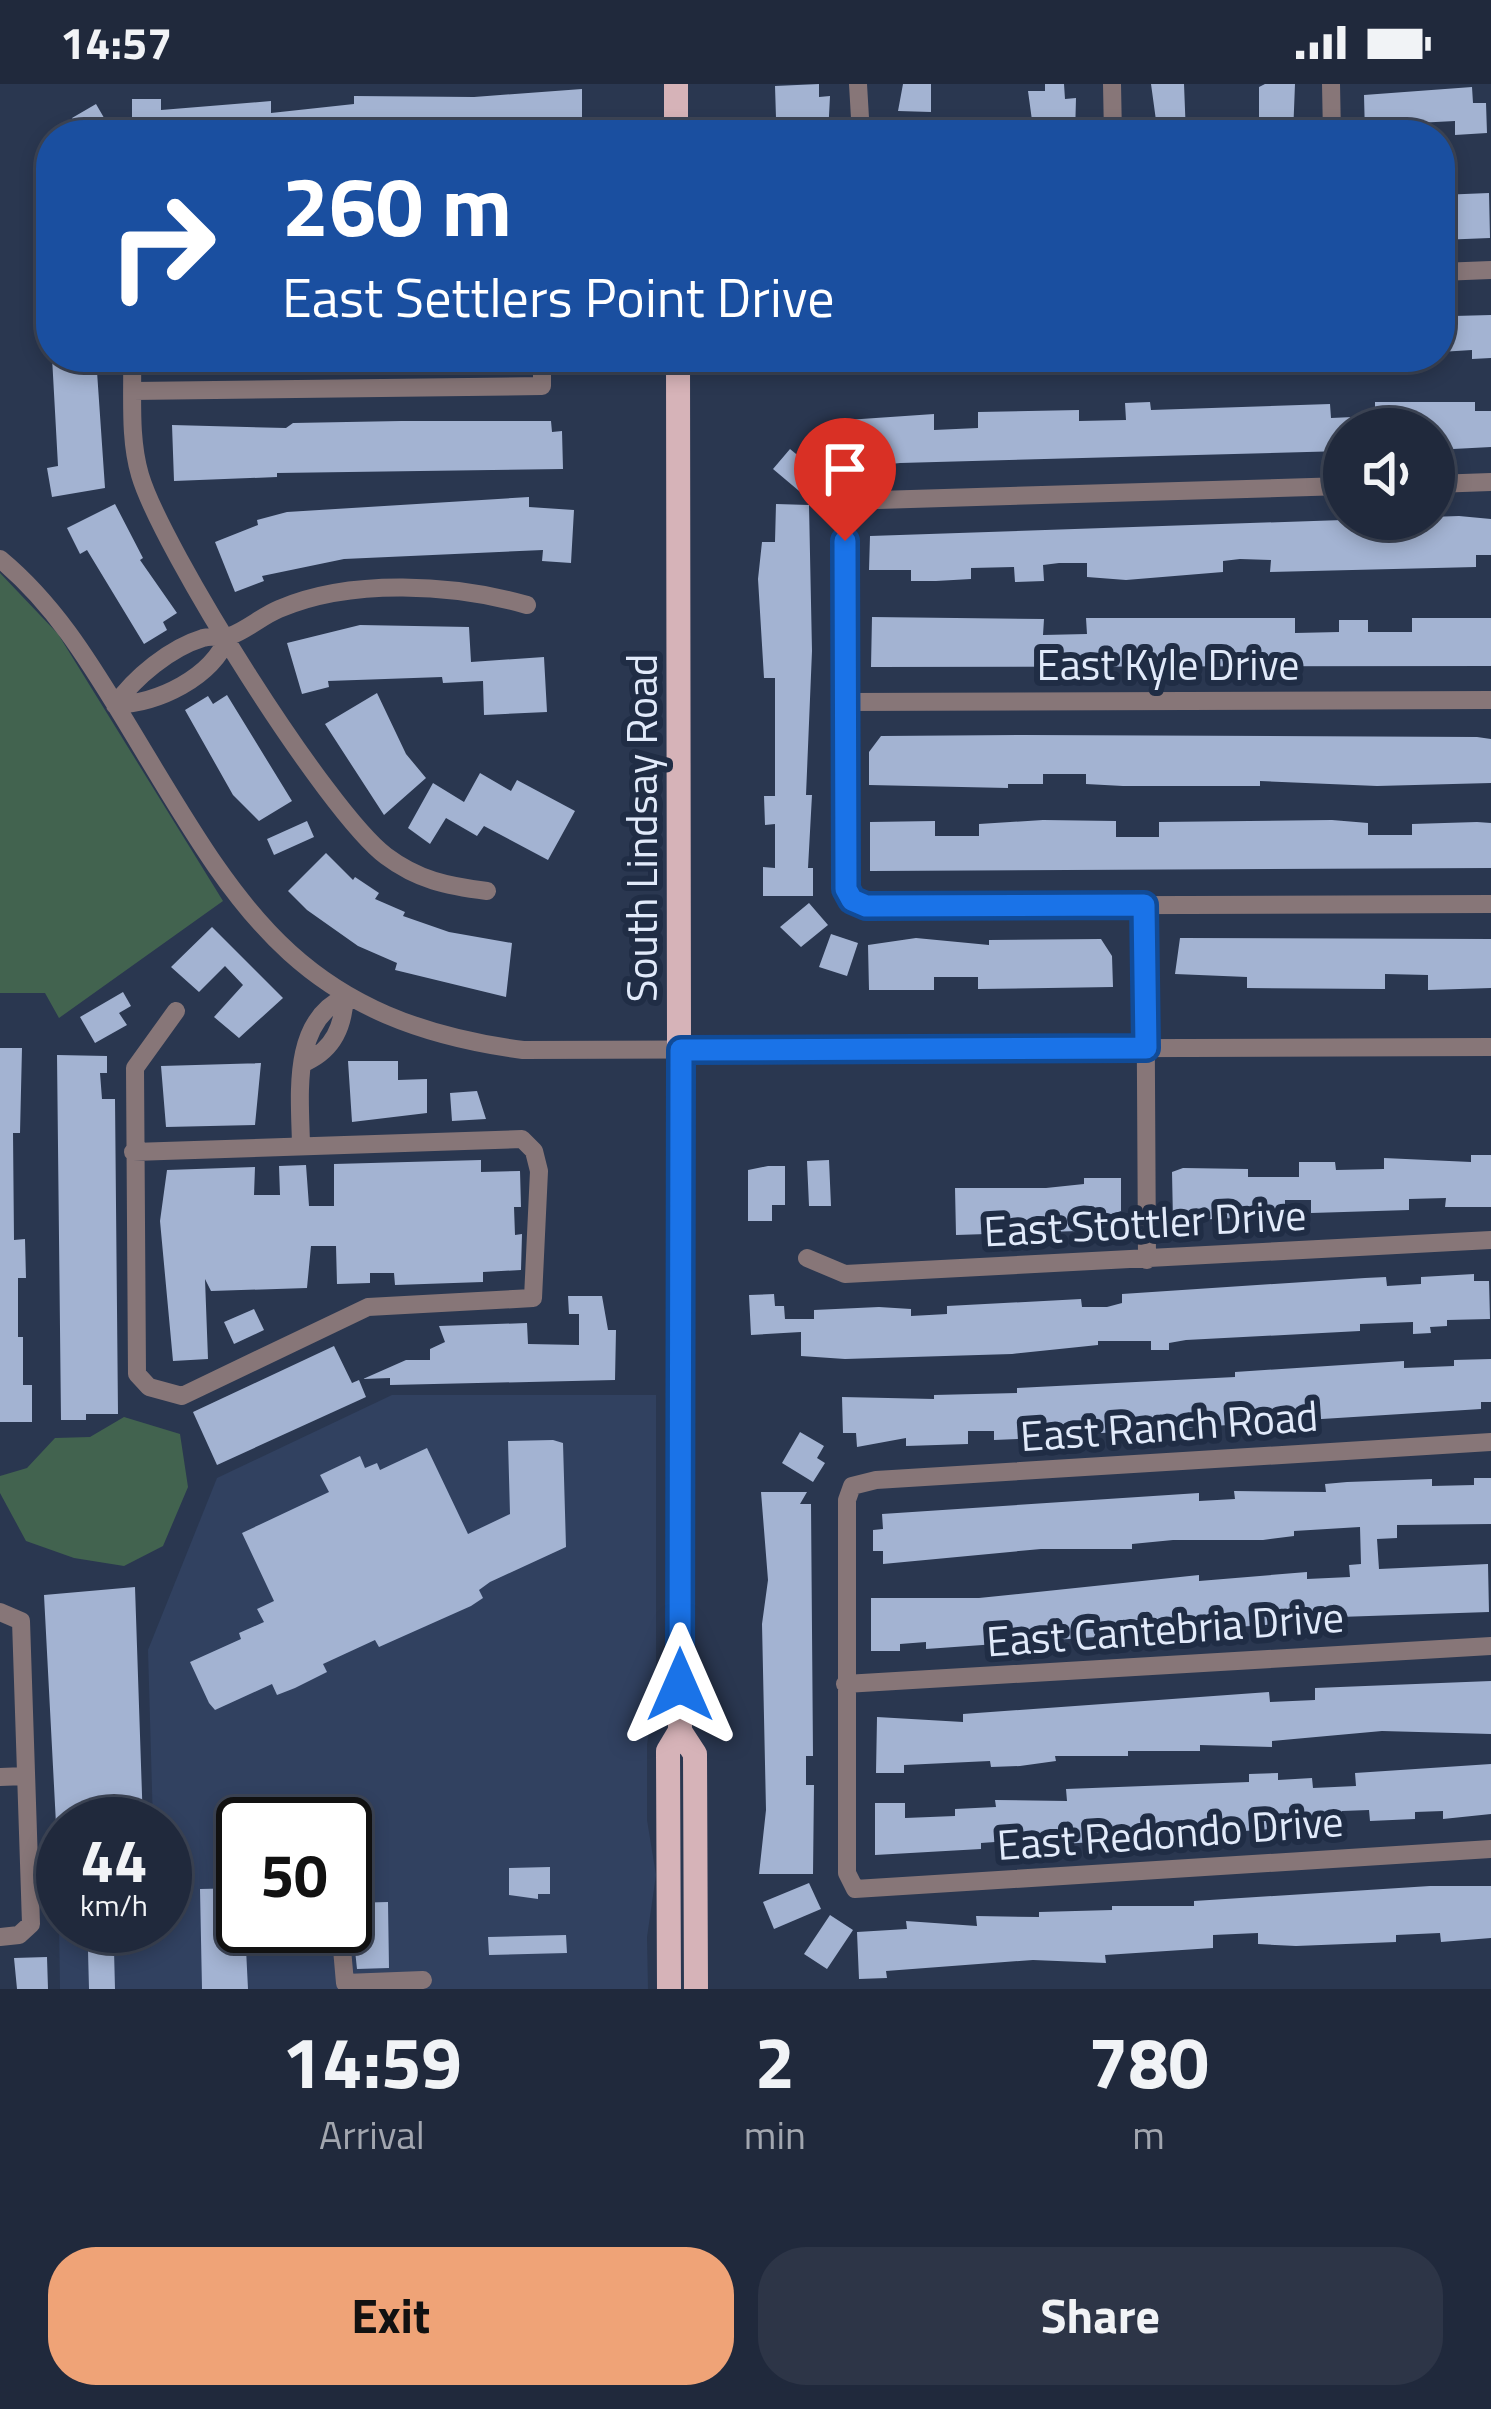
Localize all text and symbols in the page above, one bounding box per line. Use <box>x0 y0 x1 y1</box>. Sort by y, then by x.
text: 14:57 <box>60 8 172 76</box>
text: 260 m <box>282 141 512 269</box>
icon: right <box>84 168 240 324</box>
text: East Settlers Point Drive <box>282 256 834 338</box>
map controls <box>1323 408 1455 540</box>
button: sound <box>1323 408 1455 540</box>
pin <box>794 418 896 541</box>
icon: arrive <box>812 436 878 502</box>
street label: East Kyle Drive <box>1037 632 1299 696</box>
street label: South Lindsay Road <box>609 654 673 1002</box>
street label: East Stottler Drive <box>982 1182 1308 1262</box>
street label: East Ranch Road <box>1018 1383 1320 1467</box>
street label: East Cantebria Drive <box>984 1584 1346 1672</box>
position arrow <box>617 1622 743 1748</box>
street label: East Redondo Drive <box>995 1788 1345 1876</box>
speed limit sign: 50 <box>216 1797 372 1953</box>
text: 44 <box>80 1814 148 1905</box>
text: km/h <box>80 1882 148 1928</box>
text: 14:59 <box>282 2006 462 2116</box>
text: 2 <box>755 2006 795 2116</box>
text: 780 <box>1088 2006 1209 2116</box>
text: Arrival <box>319 2105 425 2164</box>
text: min <box>744 2105 806 2164</box>
text: m <box>1132 2105 1165 2164</box>
button: Exit <box>48 2247 734 2385</box>
button: Share <box>758 2247 1443 2385</box>

